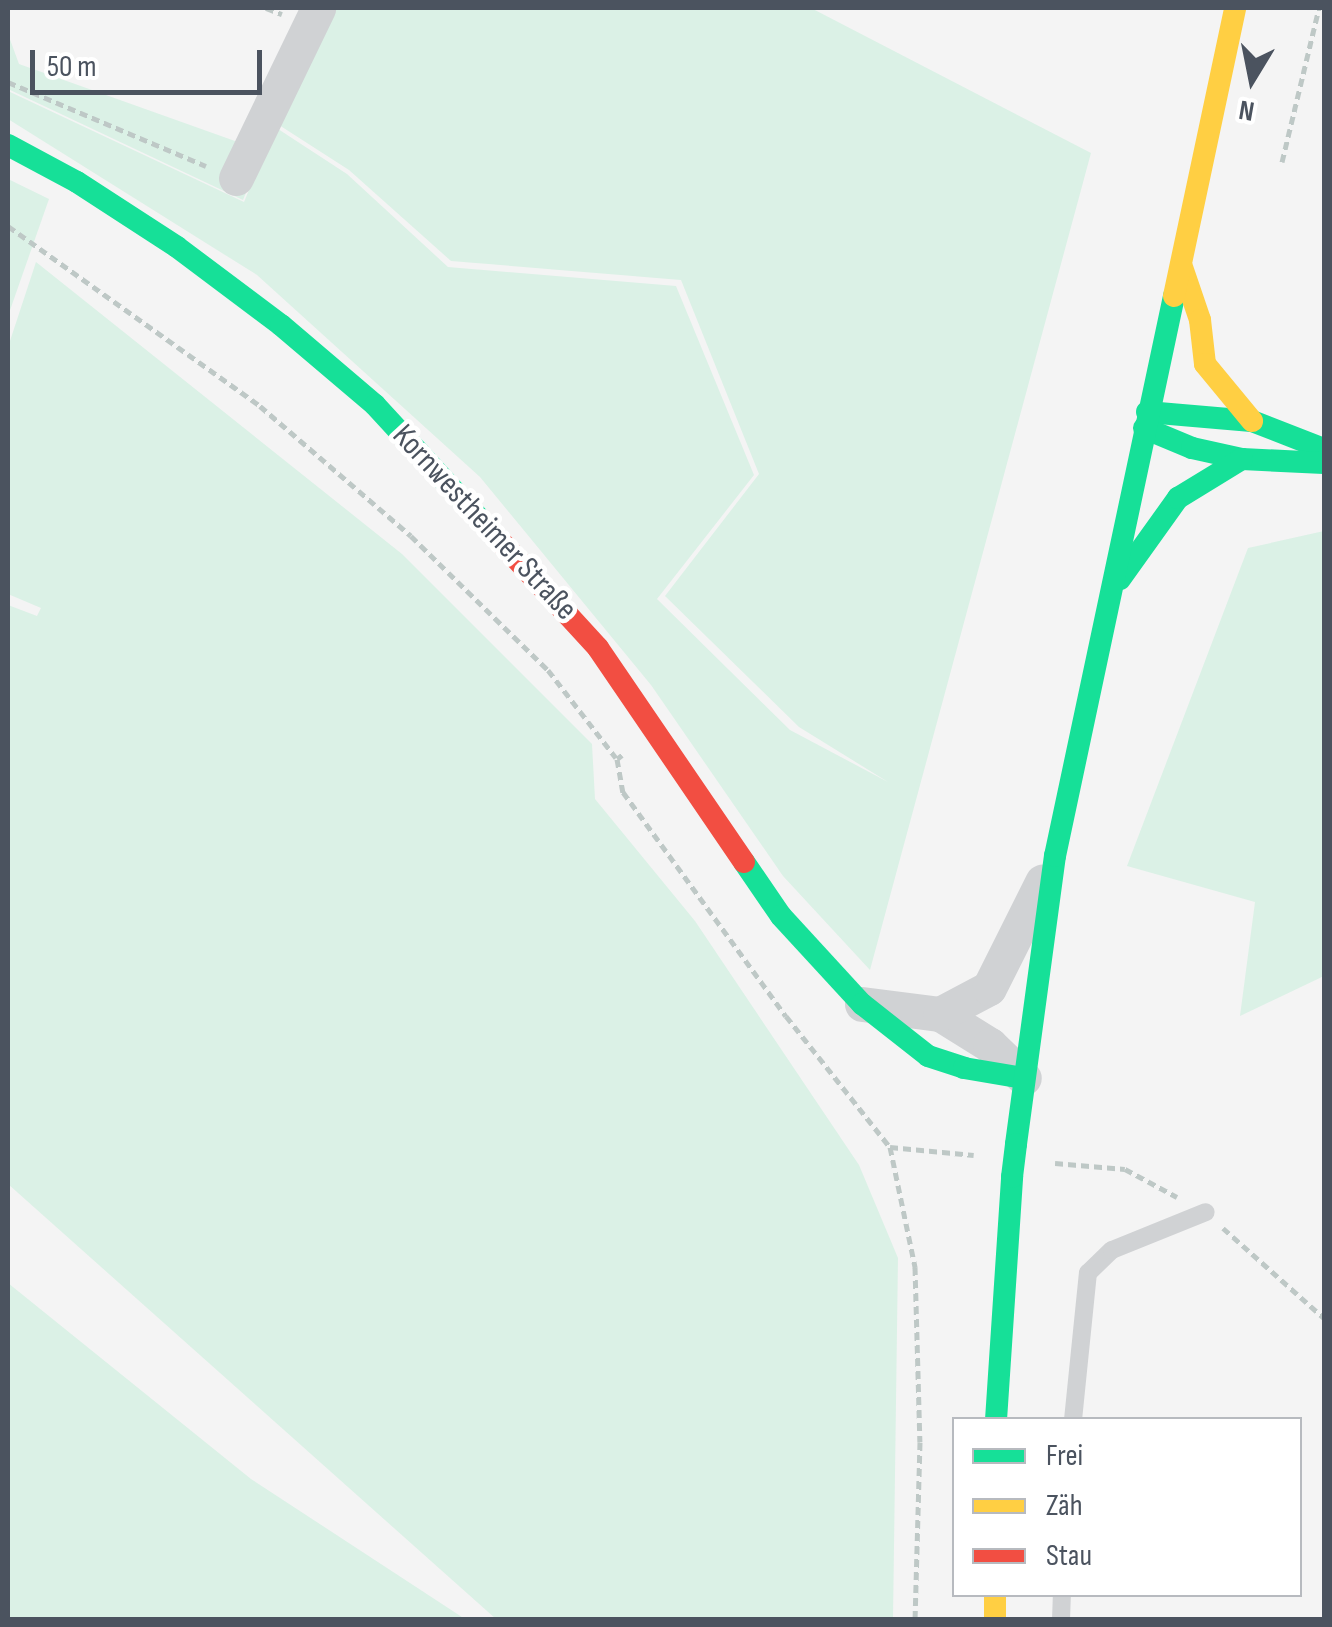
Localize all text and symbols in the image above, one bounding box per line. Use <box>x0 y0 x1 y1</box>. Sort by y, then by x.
scale bar <box>35 30 268 92</box>
north arrow <box>1202 30 1302 130</box>
text: 50 m <box>47 49 96 85</box>
text: N <box>1236 92 1257 128</box>
street label: Kornwestheimer Straße <box>384 417 584 629</box>
legend <box>952 1417 1302 1597</box>
text: Frei <box>1046 1438 1083 1474</box>
text: Zäh <box>1046 1488 1082 1524</box>
text: Stau <box>1046 1538 1092 1574</box>

